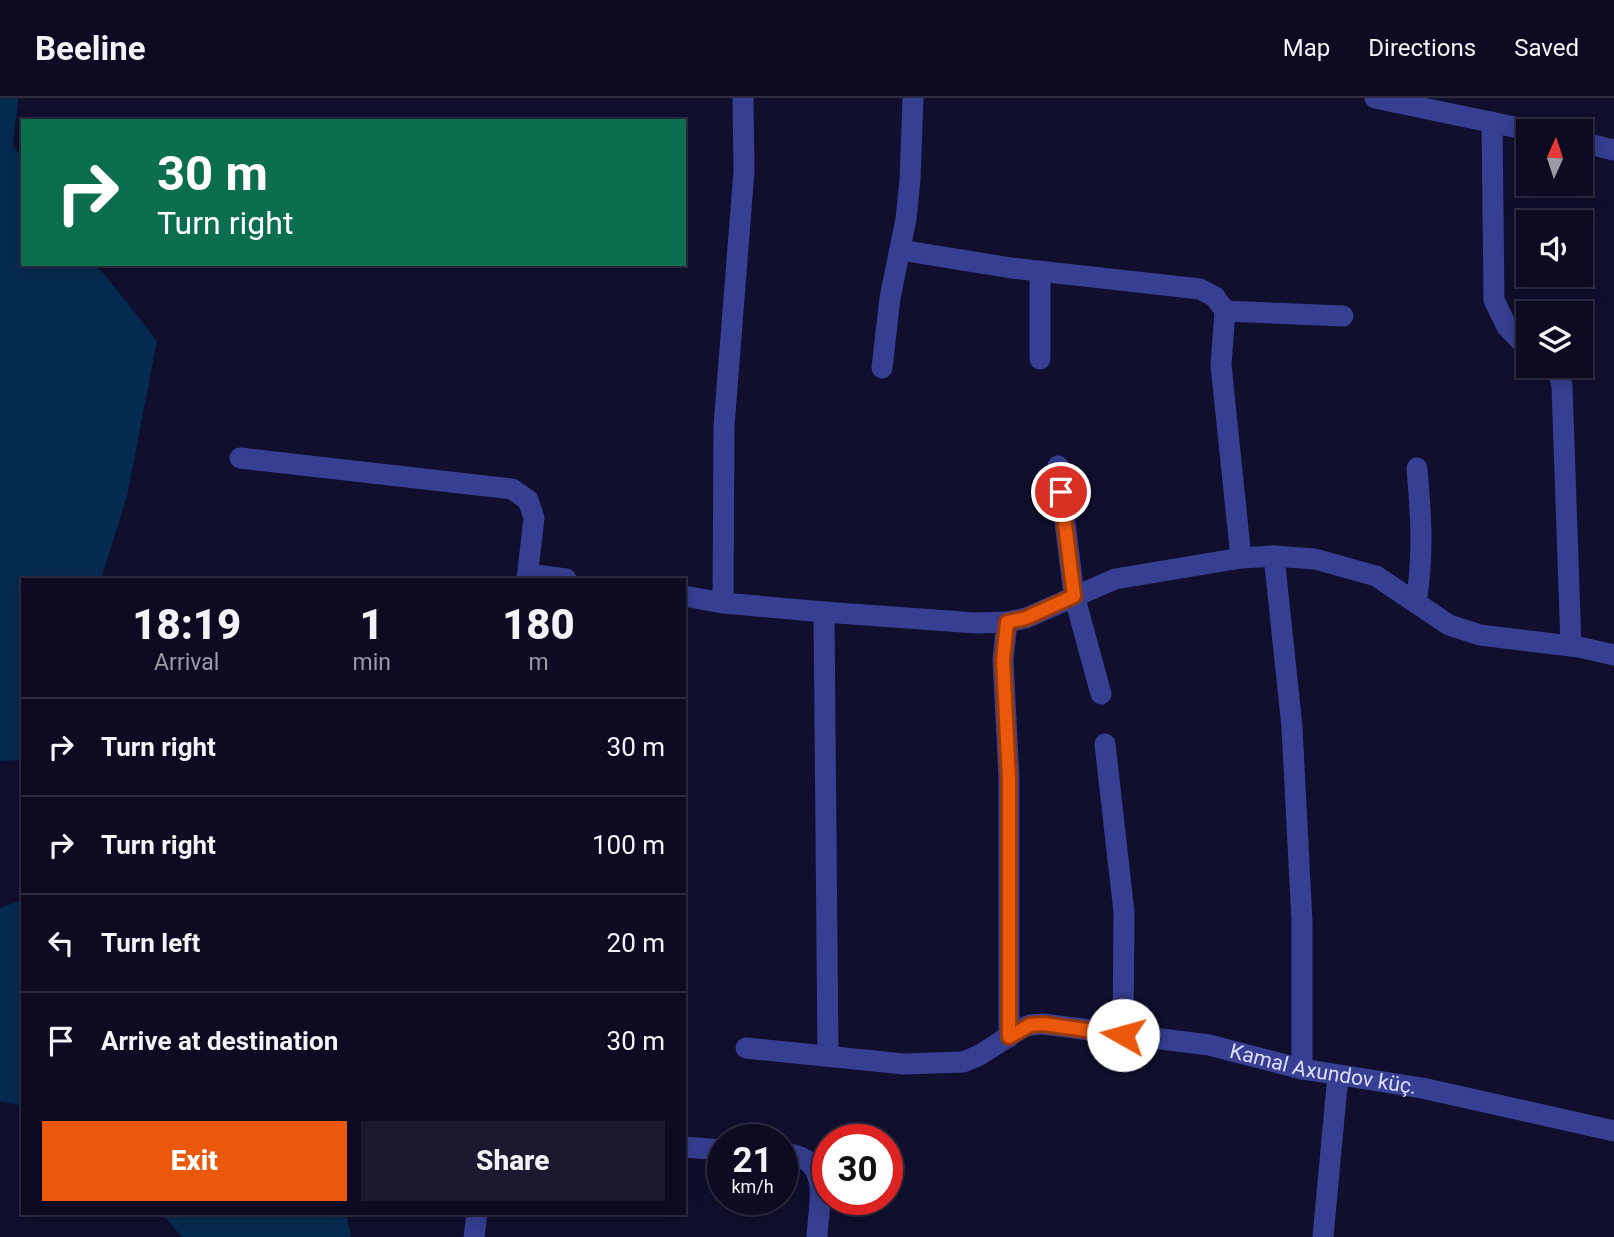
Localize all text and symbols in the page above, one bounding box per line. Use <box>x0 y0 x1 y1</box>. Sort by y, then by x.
text: Beeline <box>35 29 146 68</box>
text: Map <box>1283 34 1330 62</box>
text: Directions <box>1368 34 1476 62</box>
text: Saved <box>1514 34 1579 62</box>
north arrow <box>1516 119 1592 196</box>
map controls <box>1516 119 1593 378</box>
text: 30 m <box>157 145 268 202</box>
icon: right <box>42 147 133 238</box>
text: Turn right <box>157 204 293 242</box>
button: sound <box>1516 210 1593 287</box>
button: layers <box>1516 301 1593 378</box>
pin <box>1031 462 1091 522</box>
icon: arrive <box>1042 473 1080 511</box>
text: 18:19 <box>132 600 241 649</box>
text: 1 <box>360 600 384 649</box>
text: 180 <box>502 600 575 649</box>
text: Arrival <box>154 649 219 676</box>
text: min <box>352 649 391 676</box>
text: m <box>528 649 549 676</box>
icon: right <box>42 728 80 766</box>
text: Turn right <box>101 732 216 762</box>
text: 30 m <box>607 732 665 762</box>
icon: right <box>42 826 80 864</box>
text: Turn right <box>101 830 216 860</box>
text: 100 m <box>592 830 665 860</box>
icon: left <box>42 924 80 962</box>
text: Turn left <box>101 928 200 958</box>
text: 20 m <box>607 928 665 958</box>
position arrow <box>1086 998 1160 1072</box>
icon: arrive <box>42 1022 80 1060</box>
text: Arrive at destination <box>101 1026 338 1056</box>
text: 30 m <box>607 1026 665 1056</box>
street label: Kamal Axundov küç. <box>1227 1039 1418 1099</box>
button: Exit <box>42 1121 347 1201</box>
button: Share <box>361 1121 665 1201</box>
speed limit sign: 30 <box>812 1124 903 1215</box>
text: 21 <box>732 1140 773 1181</box>
text: km/h <box>731 1176 774 1197</box>

